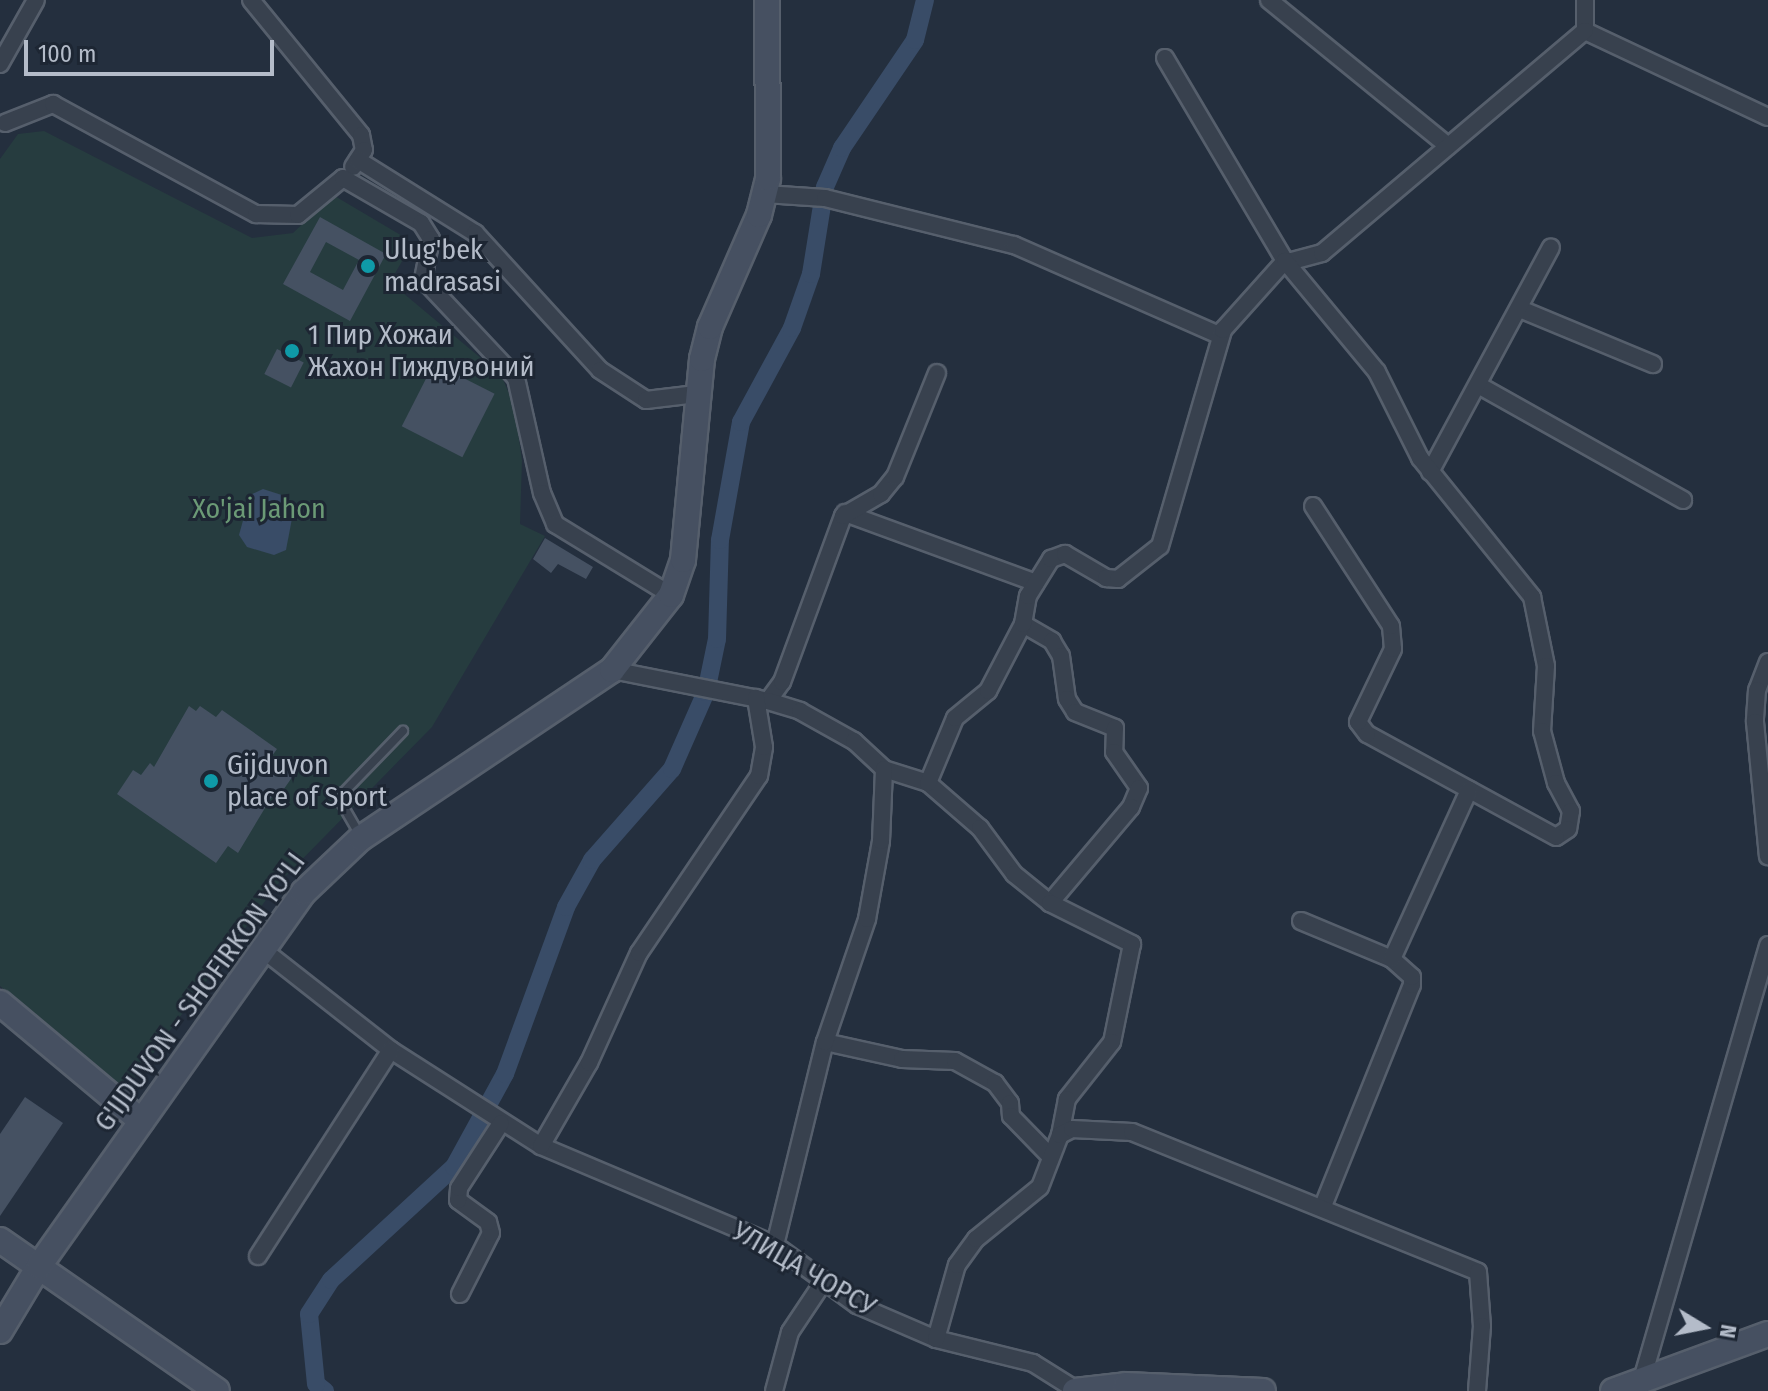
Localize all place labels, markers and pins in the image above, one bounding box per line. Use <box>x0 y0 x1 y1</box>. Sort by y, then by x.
place label: Ulug'bek madrasasi <box>384 233 501 299</box>
marker: Ulug'bek madrasasi <box>359 257 377 275</box>
place label: 1 Пир Хожаи Жахон Гиждувоний <box>308 318 534 384</box>
marker: 1 Пир Хожаи Жахон Гиждувоний <box>283 342 301 360</box>
place label: Gijduvon place of Sport <box>227 748 387 814</box>
marker: Gijduvon place of Sport <box>202 772 220 790</box>

